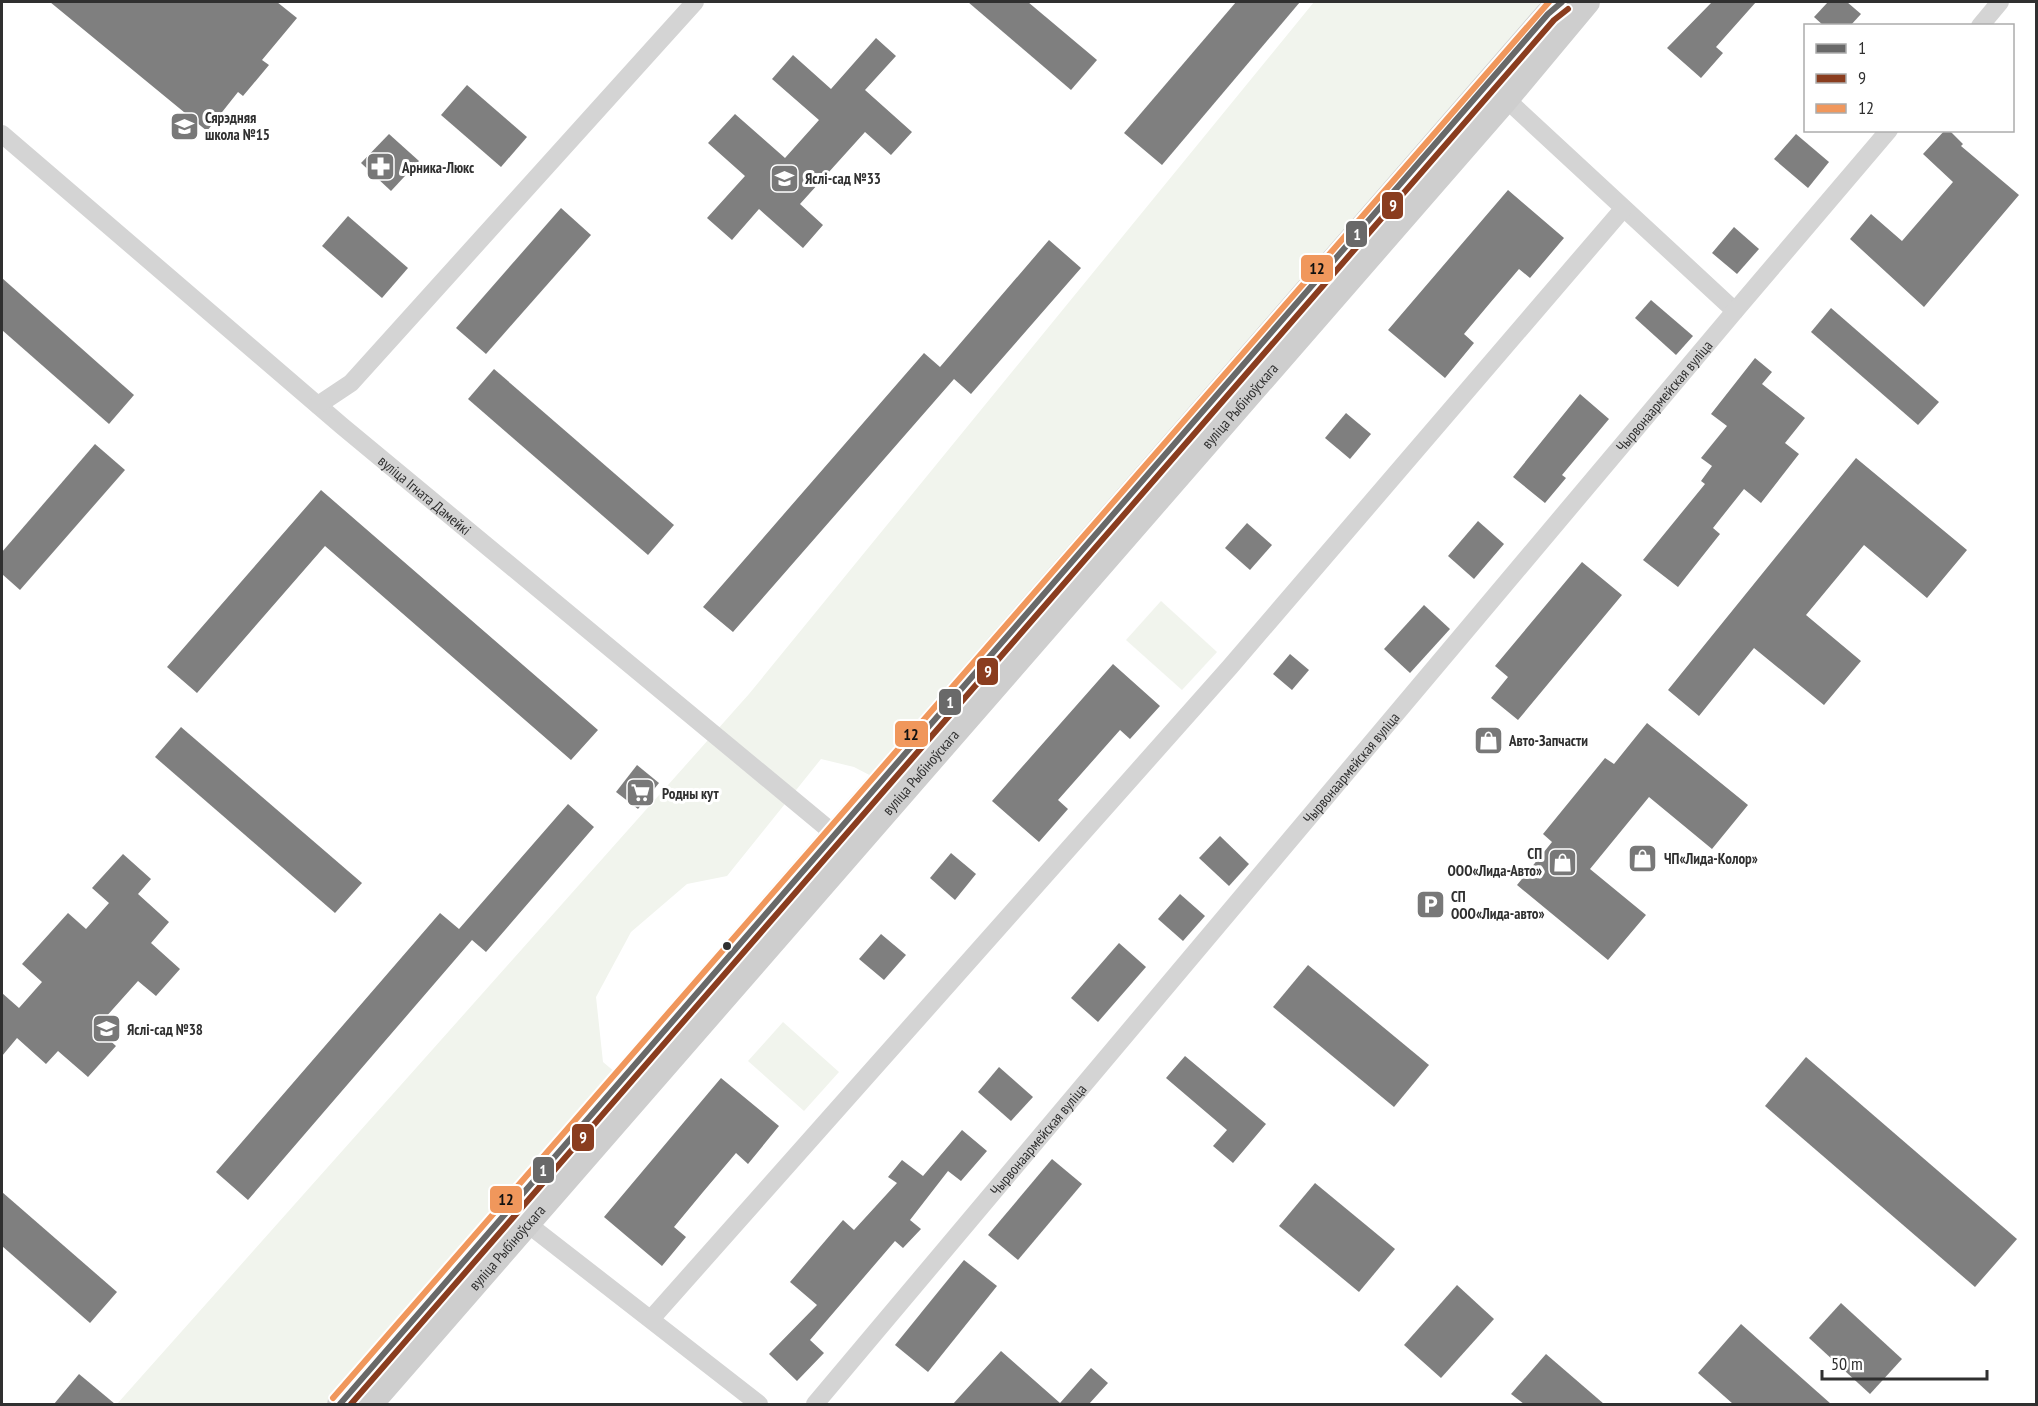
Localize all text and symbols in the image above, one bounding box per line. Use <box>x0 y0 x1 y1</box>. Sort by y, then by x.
legend <box>1804 24 2014 132</box>
text: 1 <box>1858 36 1866 59</box>
text: 9 <box>1858 66 1866 89</box>
text: 12 <box>1858 96 1874 119</box>
place label: Сярэдняя школа №15 <box>205 108 270 144</box>
school or university icon: Сярэдняя школа №15 <box>168 110 200 142</box>
pharmacy icon: Арника-Люкс <box>365 151 397 183</box>
place label: Арника-Люкс <box>401 158 475 177</box>
school or university icon: Яслі-сад №33 <box>768 162 800 194</box>
place label: Яслі-сад №33 <box>805 169 881 188</box>
line badge: 9 <box>1381 191 1404 220</box>
text: 9 <box>1389 195 1397 215</box>
line badge: 1 <box>1345 220 1368 248</box>
text: 1 <box>1353 224 1361 244</box>
line badge: 12 <box>1300 254 1334 283</box>
text: 12 <box>1309 258 1325 278</box>
street label: Чырвонаармейская вуліца <box>1611 336 1716 455</box>
street label: вуліца Рыбіноўскага <box>1197 359 1282 452</box>
street label: вуліца Ігната Дамейкі <box>375 451 475 539</box>
line badge: 9 <box>976 657 999 686</box>
text: 9 <box>984 661 992 681</box>
line badge: 1 <box>938 688 962 716</box>
text: 1 <box>946 692 954 712</box>
street label: Чырвонаармейская вуліца <box>1298 708 1403 827</box>
line badge: 12 <box>894 720 929 748</box>
text: 12 <box>903 724 919 744</box>
shop icon: Авто-Запчасти <box>1472 724 1504 756</box>
street label: вуліца Рыбіноўскага <box>878 725 963 819</box>
place label: Авто-Запчасти <box>1508 731 1588 750</box>
supermarket icon: Родны кут <box>625 777 657 809</box>
place label: Родны кут <box>662 784 719 803</box>
shop icon: ЧП«Лида-Колор» <box>1627 842 1659 874</box>
place label: СП ООО«Лида-Авто» <box>1448 844 1542 880</box>
shop icon: СП ООО«Лида-Авто» <box>1547 846 1579 878</box>
place label: ЧП«Лида-Колор» <box>1664 849 1758 868</box>
place label: СП ООО«Лида-авто» <box>1451 887 1545 923</box>
parking icon: СП ООО«Лида-авто» <box>1414 889 1446 921</box>
unlabelled marker <box>721 940 733 952</box>
school or university icon: Яслі-сад №38 <box>90 1013 122 1045</box>
place label: Яслі-сад №38 <box>127 1020 203 1039</box>
street label: Чырвонаармейская вуліца <box>986 1080 1090 1199</box>
line badge: 9 <box>571 1123 595 1152</box>
text: 9 <box>579 1127 587 1147</box>
line badge: 1 <box>532 1156 555 1184</box>
text: 1 <box>539 1160 547 1180</box>
line badge: 12 <box>489 1185 523 1214</box>
text: 12 <box>498 1189 514 1209</box>
street label: вуліца Рыбіноўскага <box>464 1201 549 1294</box>
scale bar <box>1822 1343 1987 1381</box>
text: 50 m <box>1831 1352 1863 1375</box>

